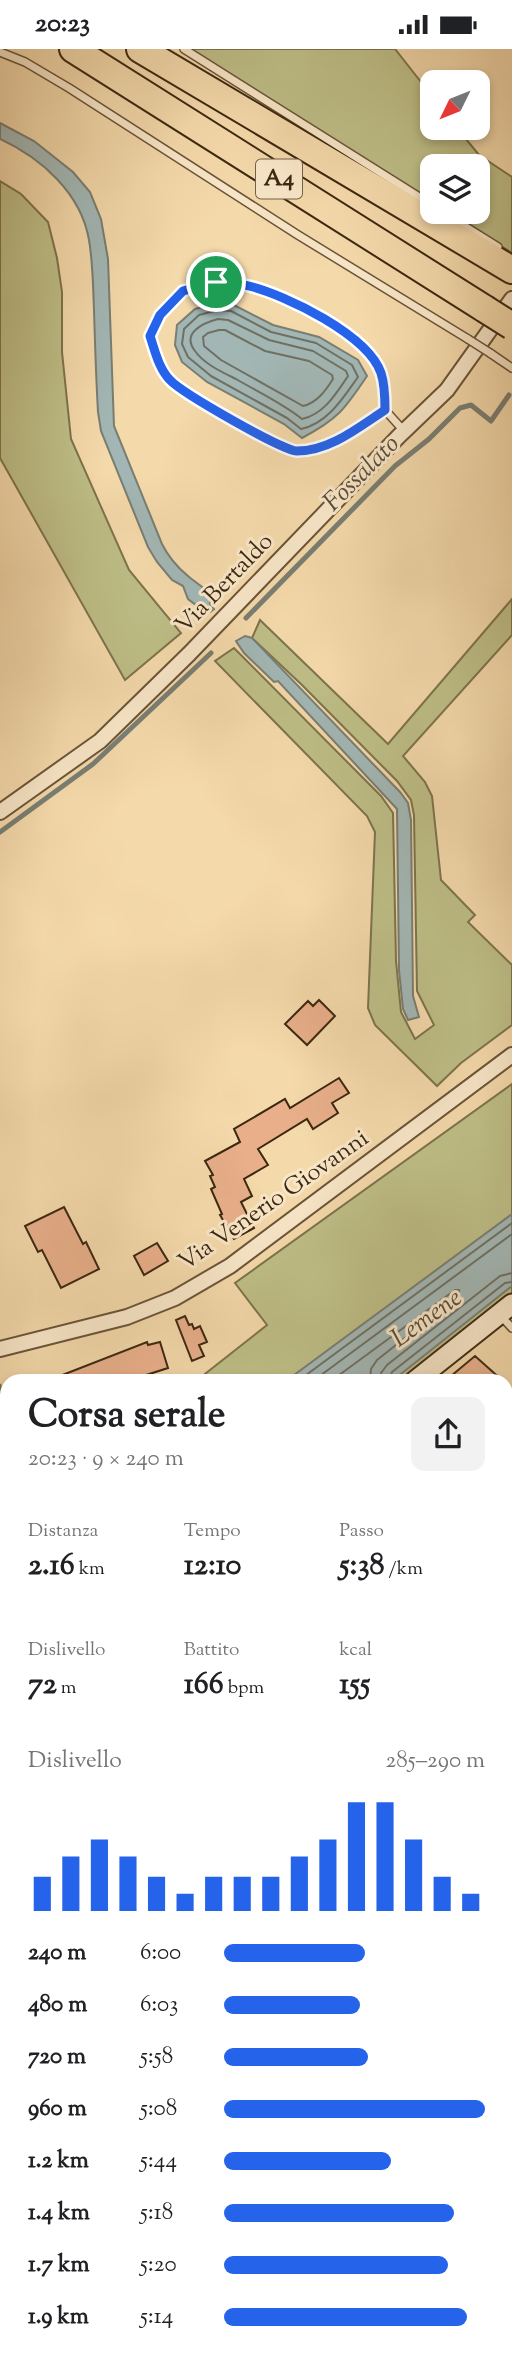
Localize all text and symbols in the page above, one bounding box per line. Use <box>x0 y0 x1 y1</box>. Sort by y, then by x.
text: 20:23 <box>35 6 90 43</box>
north arrow <box>420 70 490 140</box>
map controls <box>420 70 490 224</box>
button: layers <box>420 154 490 224</box>
road number: A4 <box>256 160 302 199</box>
pin <box>186 252 246 312</box>
icon: arrive <box>197 263 235 301</box>
water label: Fossalato <box>315 427 409 521</box>
street label: Via Bertaldo <box>168 526 282 642</box>
street label: Via Venerio Giovanni <box>172 1122 376 1280</box>
water label: Lemene <box>384 1281 470 1357</box>
text: Corsa serale <box>28 1390 226 1444</box>
button: share <box>411 1397 485 1471</box>
text: 20:23 · 9 × 240 m <box>28 1443 184 1476</box>
text: Distanza <box>28 1518 98 1545</box>
text: Tempo <box>184 1518 241 1545</box>
text: Passo <box>339 1518 384 1545</box>
text: 2.16 <box>28 1545 75 1588</box>
text: 12:10 <box>184 1545 241 1588</box>
text: 5:38 <box>339 1545 385 1588</box>
text: km <box>75 1556 105 1583</box>
text: /km <box>385 1556 423 1583</box>
text: Dislivello <box>28 1637 105 1664</box>
text: Battito <box>184 1637 239 1664</box>
text: kcal <box>339 1637 372 1664</box>
text: 72 <box>28 1664 57 1707</box>
text: 166 <box>184 1664 224 1707</box>
text: 155 <box>339 1664 370 1707</box>
text: m <box>57 1675 77 1702</box>
text: bpm <box>224 1675 264 1702</box>
text: Dislivello <box>28 1745 122 1778</box>
text: 285–290 m <box>386 1745 485 1778</box>
text: 240 m <box>28 1937 86 1970</box>
text: 6:00 <box>140 1937 181 1970</box>
text: 480 m <box>28 1989 87 2022</box>
text: 6:03 <box>140 1989 178 2022</box>
text: 720 m <box>28 2041 86 2074</box>
text: 5:58 <box>140 2041 173 2074</box>
text: 960 m <box>28 2093 87 2126</box>
text: 5:08 <box>140 2093 177 2126</box>
text: 1.2 km <box>28 2145 89 2178</box>
text: 5:44 <box>140 2145 177 2178</box>
text: 1.4 km <box>28 2197 90 2230</box>
text: 5:18 <box>140 2197 173 2230</box>
text: 1.7 km <box>28 2249 90 2282</box>
text: 5:20 <box>140 2249 177 2282</box>
text: 1.9 km <box>28 2301 89 2334</box>
text: 5:14 <box>140 2301 173 2334</box>

